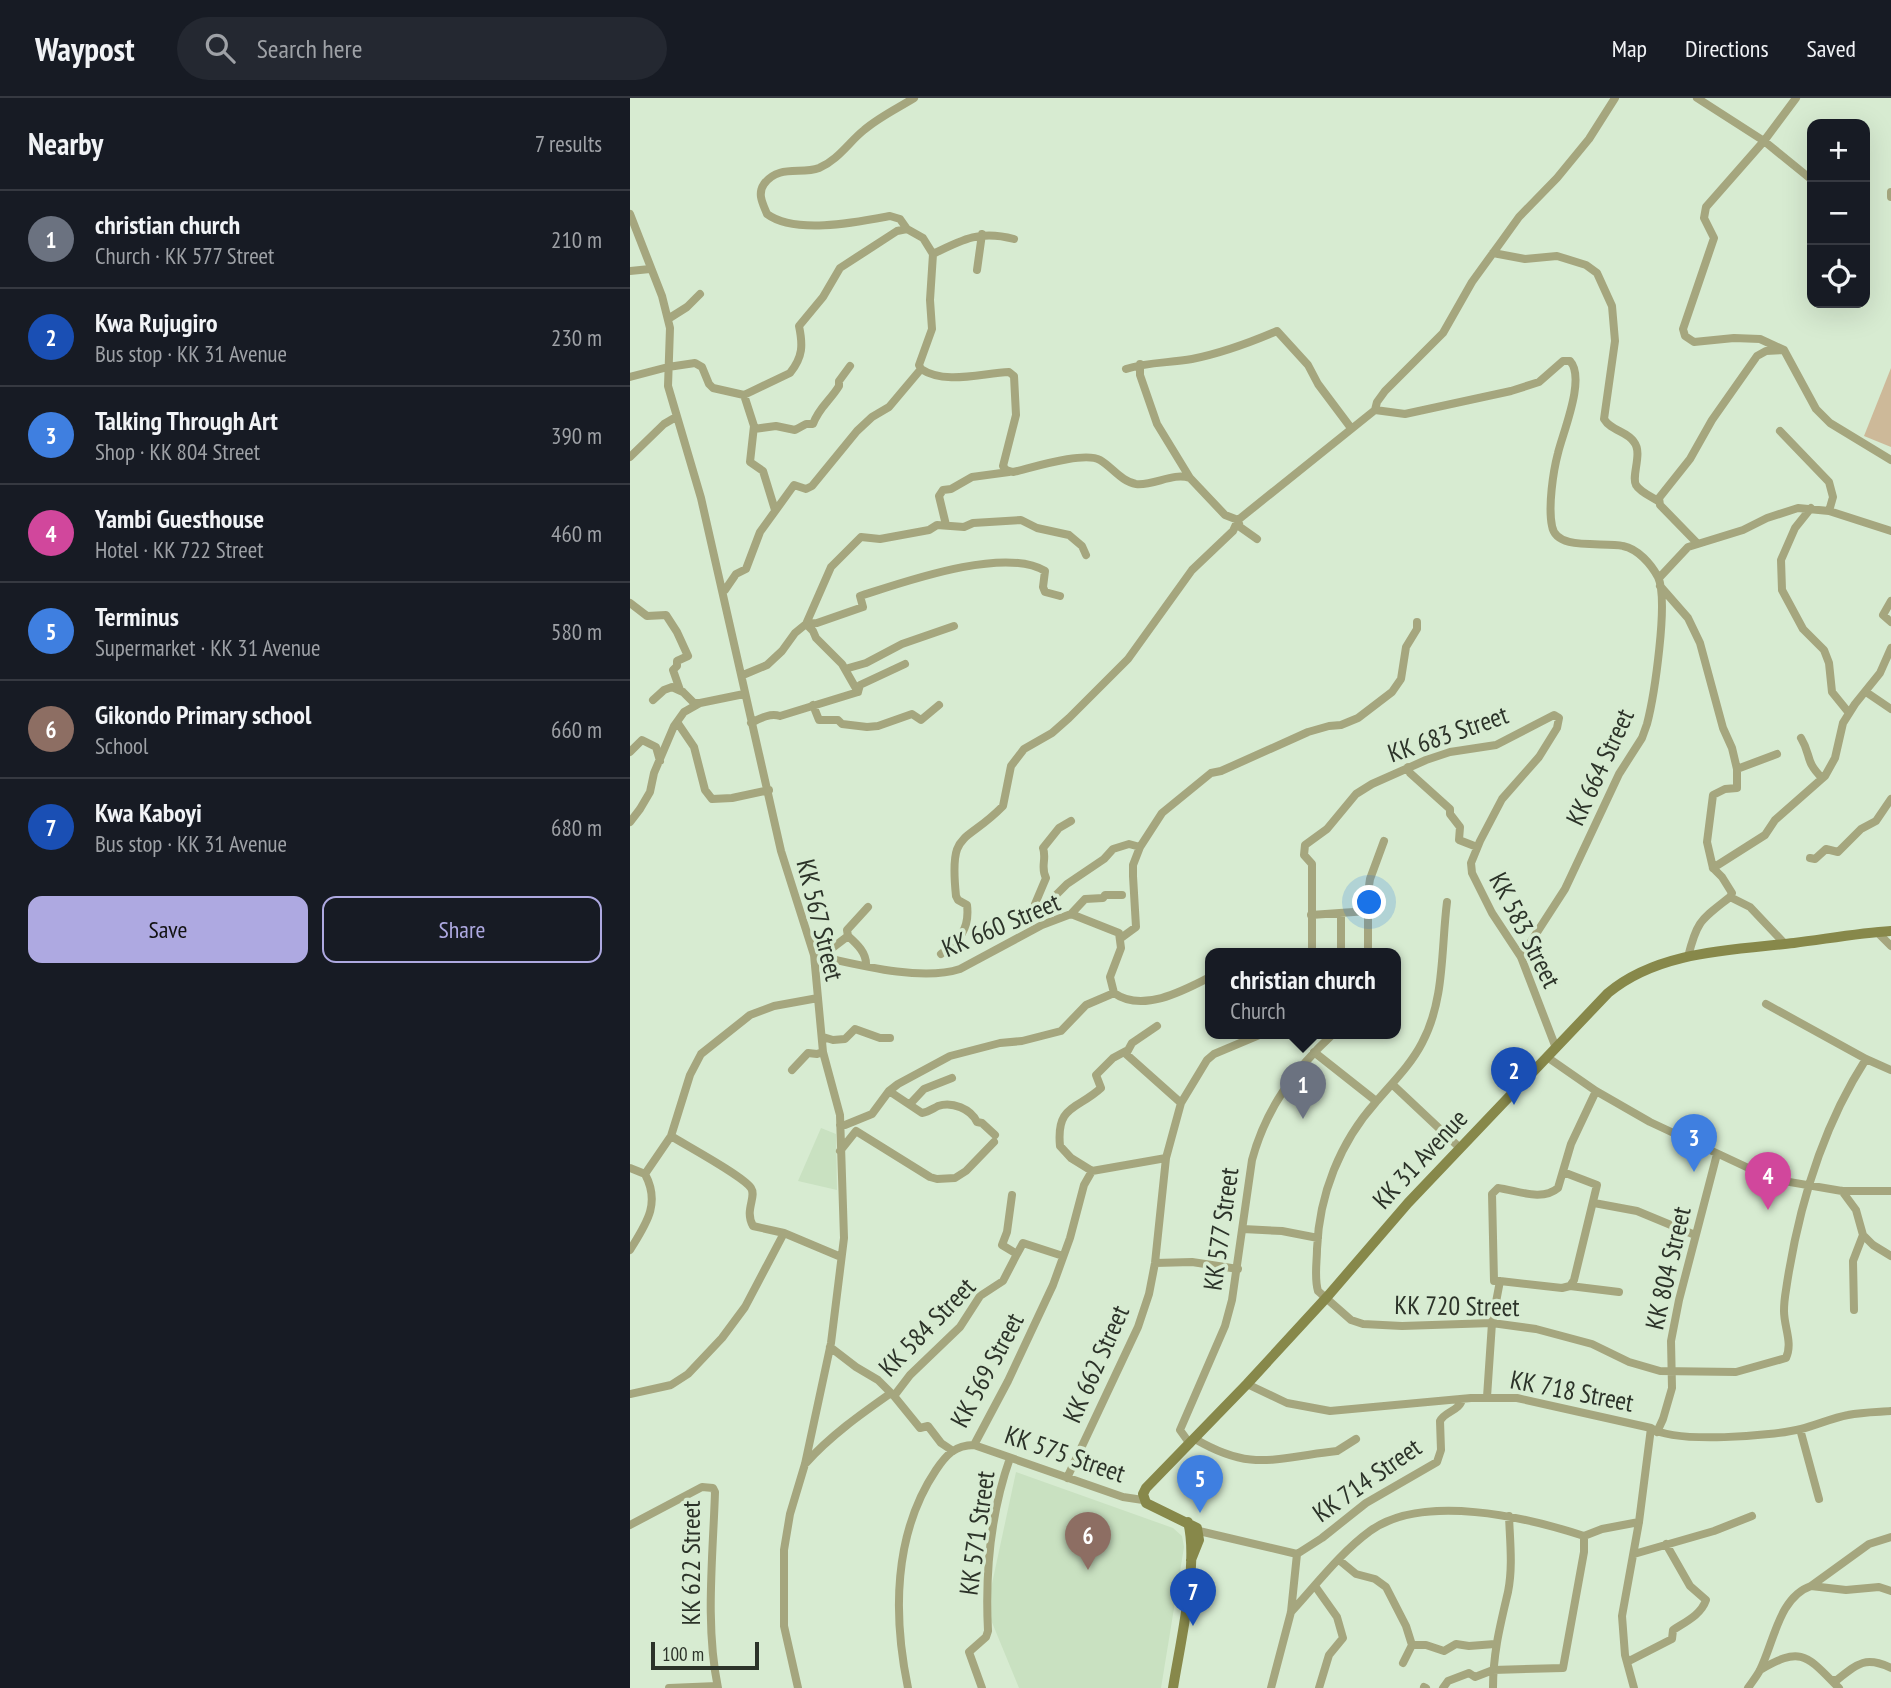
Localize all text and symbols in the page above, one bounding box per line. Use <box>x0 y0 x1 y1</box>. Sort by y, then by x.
search box <box>177 17 667 80</box>
text: Waypost <box>35 27 135 70</box>
icon: search <box>201 29 239 67</box>
text: Search here <box>257 32 362 65</box>
text: Map <box>1612 33 1647 64</box>
text: Directions <box>1685 33 1769 64</box>
text: Saved <box>1807 33 1856 64</box>
map controls <box>1807 119 1870 308</box>
button: + <box>1807 119 1870 182</box>
text: Nearby <box>28 124 103 163</box>
text: 7 results <box>535 129 602 158</box>
button: − <box>1807 182 1870 245</box>
text: christian church <box>95 208 240 241</box>
text: 1 <box>46 225 57 254</box>
text: 210 m <box>551 225 602 254</box>
text: Church · KK 577 Street <box>95 241 274 270</box>
button: locate <box>1807 245 1870 308</box>
text: Kwa Rujugiro <box>95 306 218 339</box>
text: 2 <box>46 323 57 352</box>
text: 230 m <box>551 323 602 352</box>
text: Bus stop · KK 31 Avenue <box>95 339 287 368</box>
text: Talking Through Art <box>95 404 278 437</box>
text: 3 <box>46 421 57 450</box>
text: 390 m <box>551 421 602 450</box>
text: Shop · KK 804 Street <box>95 437 260 466</box>
text: Yambi Guesthouse <box>95 502 264 535</box>
text: 4 <box>46 519 57 548</box>
text: 460 m <box>551 519 602 548</box>
text: Hotel · KK 722 Street <box>95 535 263 564</box>
text: Terminus <box>95 600 179 633</box>
text: 5 <box>46 617 57 646</box>
text: 580 m <box>551 617 602 646</box>
text: Supermarket · KK 31 Avenue <box>95 633 320 662</box>
text: Gikondo Primary school <box>95 698 311 731</box>
street label: KK 683 Street <box>1383 698 1512 769</box>
street label: KK 664 Street <box>1558 703 1641 830</box>
text: 6 <box>46 715 57 744</box>
text: 660 m <box>551 715 602 744</box>
text: School <box>95 731 148 760</box>
text: Kwa Kaboyi <box>95 796 202 829</box>
text: 7 <box>46 813 57 842</box>
text: 680 m <box>551 813 602 842</box>
text: Bus stop · KK 31 Avenue <box>95 829 287 858</box>
street label: KK 567 Street <box>789 856 851 984</box>
street label: KK 583 Street <box>1482 867 1569 993</box>
street label: KK 660 Street <box>937 885 1065 964</box>
your location <box>1352 885 1386 919</box>
button: Save <box>28 896 308 963</box>
button: Share <box>322 896 602 963</box>
popup <box>1205 948 1401 1039</box>
text: christian church <box>1230 963 1376 996</box>
text: Church <box>1230 996 1286 1025</box>
pin: 2 <box>1491 1047 1537 1105</box>
pin: 1 <box>1280 1061 1326 1119</box>
street label: KK 31 Avenue <box>1365 1102 1474 1215</box>
pin: 3 <box>1671 1114 1717 1172</box>
pin: 4 <box>1745 1152 1791 1210</box>
street label: KK 577 Street <box>1196 1165 1245 1293</box>
street label: KK 804 Street <box>1637 1203 1698 1332</box>
street label: KK 584 Street <box>871 1270 982 1383</box>
street label: KK 720 Street <box>1394 1288 1520 1323</box>
street label: KK 662 Street <box>1055 1300 1136 1428</box>
street label: KK 569 Street <box>943 1307 1030 1433</box>
street label: KK 718 Street <box>1508 1362 1637 1419</box>
street label: KK 575 Street <box>1001 1418 1130 1489</box>
street label: KK 714 Street <box>1306 1430 1427 1529</box>
pin: 5 <box>1177 1455 1223 1513</box>
street label: KK 571 Street <box>951 1469 1002 1597</box>
street label: KK 622 Street <box>674 1501 707 1625</box>
pin: 6 <box>1065 1512 1111 1570</box>
pin: 7 <box>1170 1568 1216 1626</box>
scale bar <box>651 1639 760 1671</box>
text: 100 m <box>662 1642 704 1666</box>

